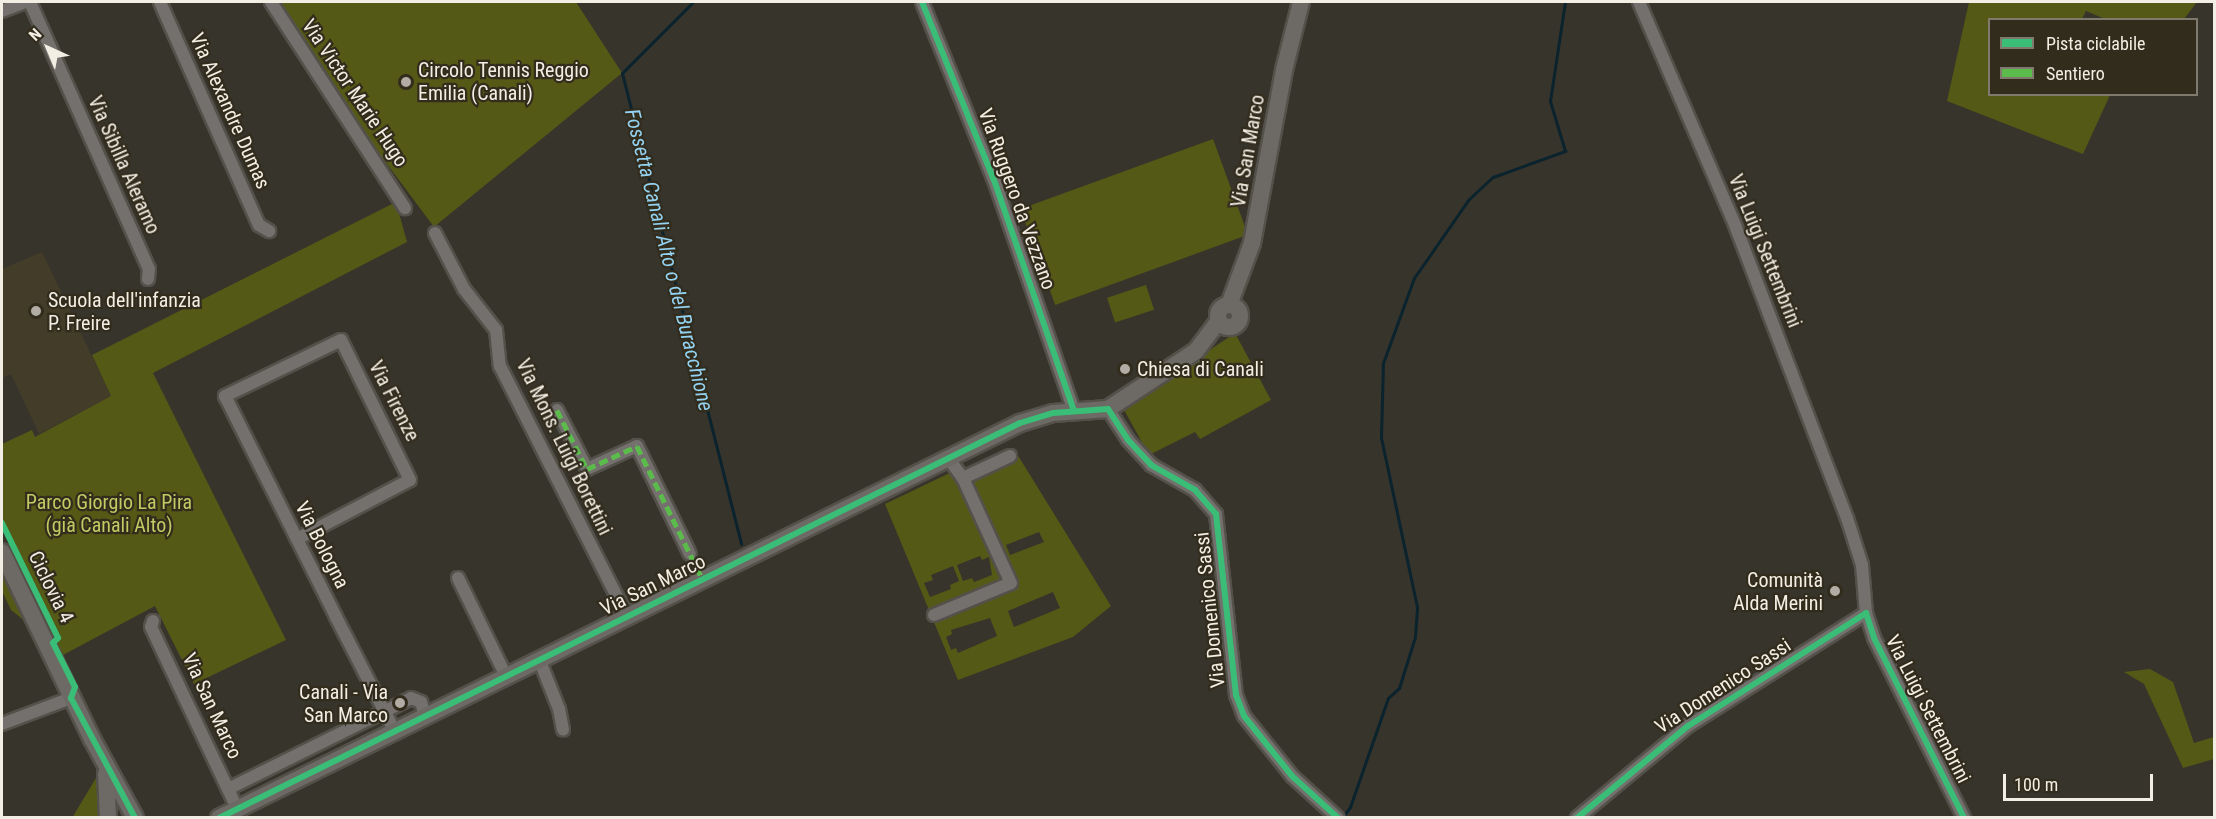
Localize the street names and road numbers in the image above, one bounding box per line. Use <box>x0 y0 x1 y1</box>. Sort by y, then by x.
street label: Via Victor Marie Hugo <box>297 15 413 171</box>
street label: Via Alexandre Dumas <box>185 29 275 193</box>
street label: Via Sibilla Aleramo <box>83 92 165 238</box>
street label: Via San Marco <box>1226 93 1270 209</box>
street label: Via Ruggero da Vezzano <box>973 105 1061 293</box>
street label: Via Luigi Settembrini <box>1723 171 1807 331</box>
street label: Via Mons. Luigi Borettini <box>511 355 617 539</box>
street label: Via Firenze <box>364 357 424 445</box>
street label: Via Bologna <box>290 497 354 593</box>
street label: Via Domenico Sassi <box>1190 531 1230 689</box>
street label: Ciclovia 4 <box>23 547 79 627</box>
street label: Via San Marco <box>596 549 710 621</box>
street label: Via Luigi Settembrini <box>1880 631 1976 787</box>
street label: Via Domenico Sassi <box>1651 633 1795 739</box>
street label: Via San Marco <box>177 649 247 763</box>

